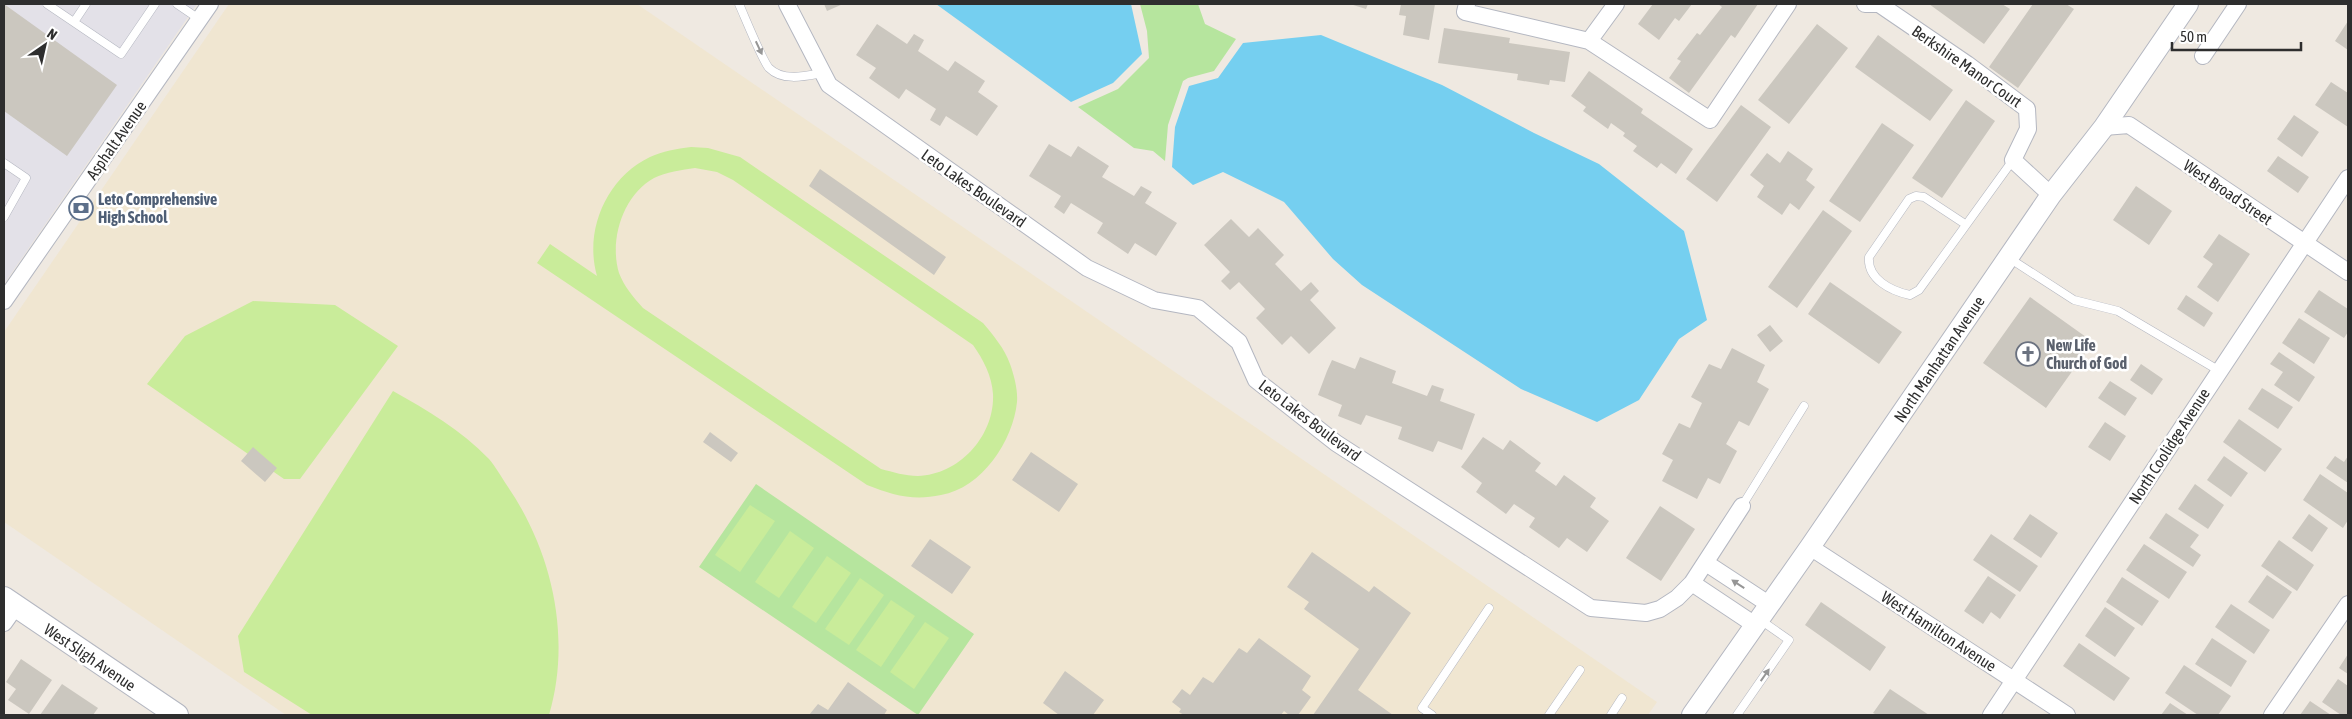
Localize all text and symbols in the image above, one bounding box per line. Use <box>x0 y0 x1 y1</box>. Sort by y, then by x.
north arrow <box>20 20 70 70</box>
scale bar <box>2172 20 2301 52</box>
street label: Berkshire Manor Court <box>1909 21 2026 111</box>
text: N <box>44 25 60 43</box>
text: 50 m <box>2180 28 2207 45</box>
one-way arrow <box>756 41 764 55</box>
street label: Asphalt Avenue <box>82 97 150 183</box>
street label: Leto Lakes Boulevard <box>918 145 1030 231</box>
street label: West Broad Street <box>2180 156 2276 228</box>
place label: Leto Comprehensive High School <box>98 190 217 226</box>
bank icon: Leto Comprehensive High School <box>68 195 94 221</box>
street label: North Manhattan Avenue <box>1890 293 1988 425</box>
place label: New Life Church of God <box>2046 336 2127 372</box>
church icon: New Life Church of God <box>2015 341 2041 367</box>
street label: Leto Lakes Boulevard <box>1255 376 1365 464</box>
street label: North Coolidge Avenue <box>2125 385 2214 508</box>
one-way arrow <box>1731 579 1744 589</box>
street label: West Hamilton Avenue <box>1878 587 2000 675</box>
street label: West Sligh Avenue <box>40 620 139 695</box>
one-way arrow <box>1760 668 1770 682</box>

